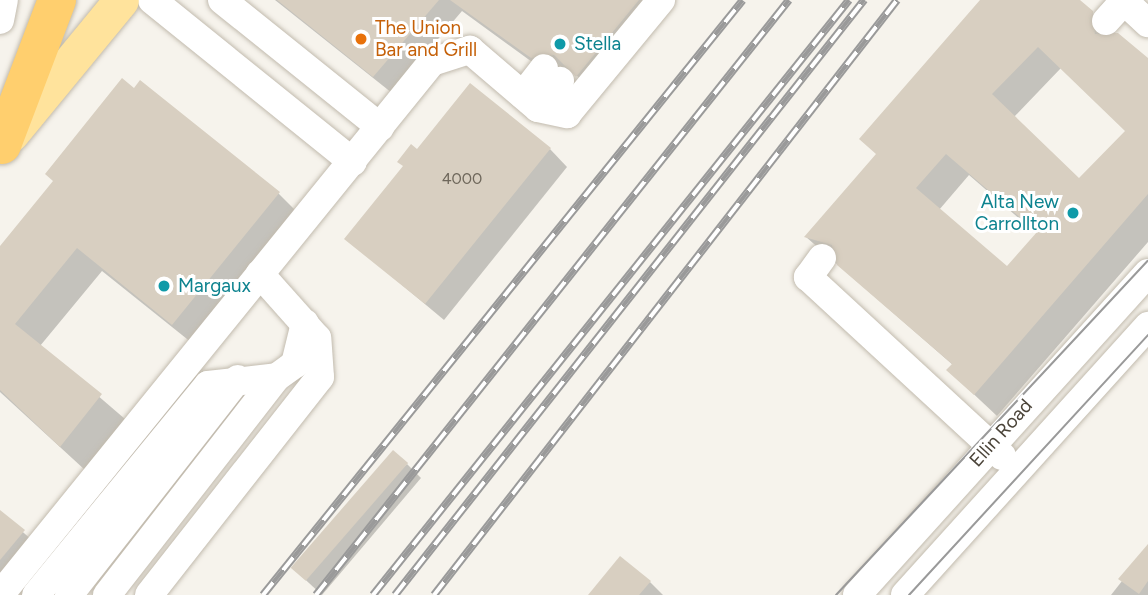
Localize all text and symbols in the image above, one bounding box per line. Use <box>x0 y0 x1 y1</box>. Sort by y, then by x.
place label: The Union Bar and Grill <box>375 17 477 61</box>
marker: The Union Bar and Grill <box>353 31 369 47</box>
place label: Stella <box>574 33 621 55</box>
marker: Stella <box>552 36 568 52</box>
house number: 4000 <box>442 169 482 189</box>
place label: Alta New Carrollton <box>975 191 1059 235</box>
marker: Alta New Carrollton <box>1065 205 1081 221</box>
place label: Margaux <box>178 275 251 297</box>
marker: Margaux <box>156 278 172 294</box>
street label: Ellin Road <box>965 395 1037 471</box>

